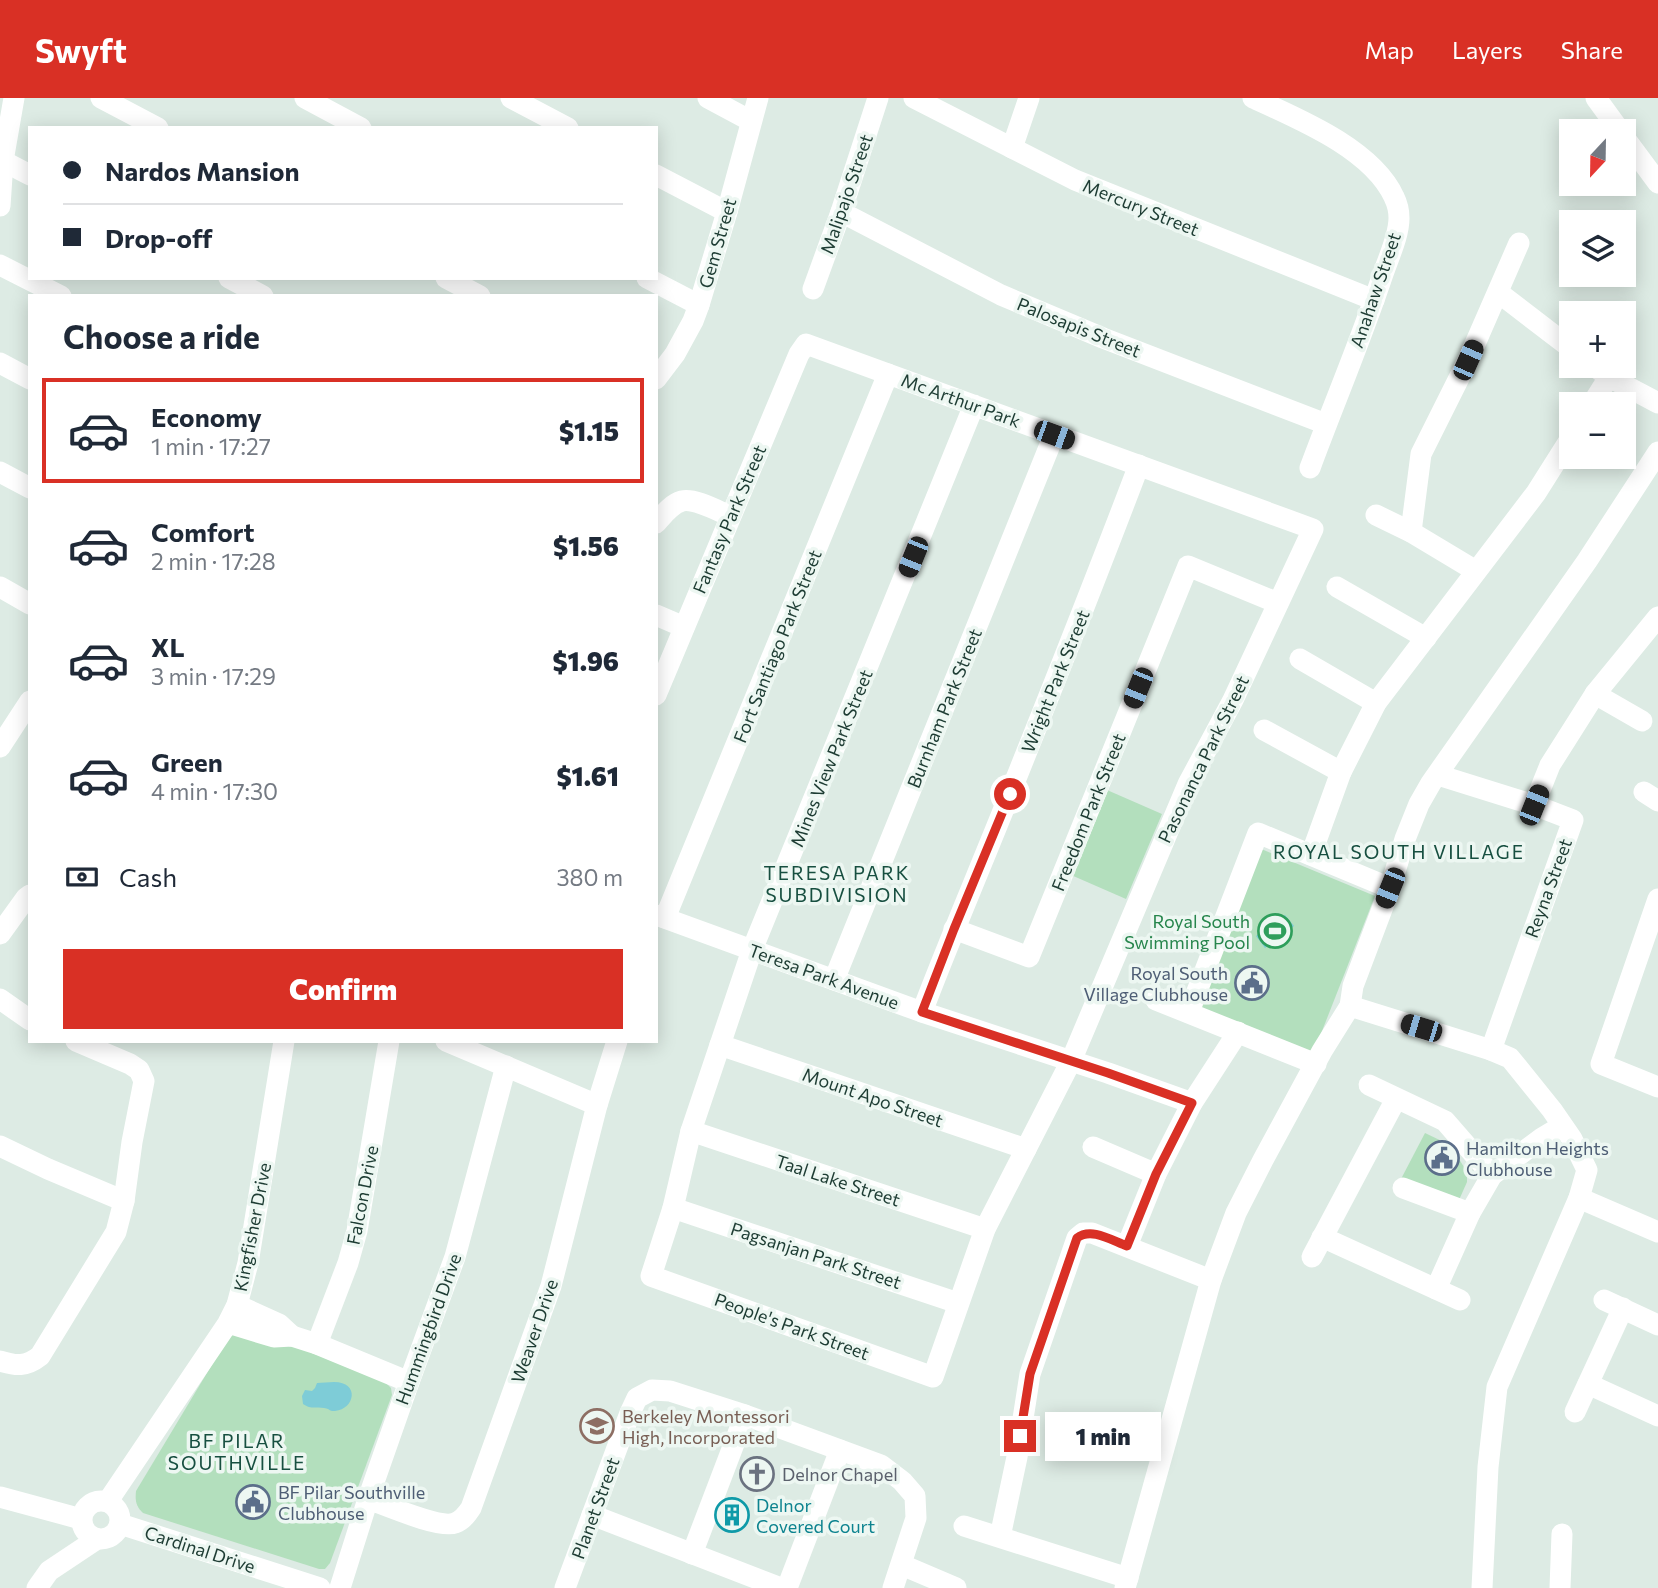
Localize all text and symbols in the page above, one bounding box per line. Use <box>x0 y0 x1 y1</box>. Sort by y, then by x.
text: Swyft <box>35 29 127 70</box>
text: Map <box>1365 35 1414 64</box>
text: Layers <box>1452 35 1523 64</box>
text: Share <box>1561 35 1623 64</box>
north arrow <box>1559 119 1636 196</box>
map controls <box>1559 119 1636 469</box>
street label: Malipajo Street <box>815 131 877 257</box>
text: Nardos Mansion <box>105 155 300 186</box>
street label: Mercury Street <box>1080 174 1202 240</box>
street label: Gem Street <box>694 195 740 291</box>
button: layers <box>1559 210 1636 287</box>
text: Drop-off <box>105 222 212 253</box>
street label: Anahaw Street <box>1345 229 1405 351</box>
street label: Palosapis Street <box>1014 292 1144 362</box>
button: + <box>1559 301 1636 378</box>
text: Choose a ride <box>63 316 260 356</box>
car <box>1450 337 1487 383</box>
street label: Mc Arthur Park <box>898 368 1024 432</box>
button: − <box>1559 392 1636 469</box>
icon: car <box>67 399 130 462</box>
text: Economy <box>151 401 262 432</box>
text: $1.15 <box>559 415 619 446</box>
car <box>1031 418 1078 452</box>
text: 1 min · 17:27 <box>151 432 271 460</box>
street label: Fantasy Park Street <box>688 441 770 597</box>
icon: car <box>67 514 130 577</box>
text: Comfort <box>151 516 254 547</box>
text: $1.56 <box>553 530 619 561</box>
car <box>896 534 931 580</box>
street label: Fort Santiago Park Street <box>728 546 826 746</box>
text: 2 min · 17:28 <box>151 547 276 575</box>
street label: Wright Park Street <box>1016 606 1094 756</box>
street label: Burnham Park Street <box>902 625 986 791</box>
icon: car <box>67 629 130 692</box>
text: XL <box>151 631 185 662</box>
text: $1.96 <box>552 645 619 676</box>
text: 3 min · 17:29 <box>151 662 276 690</box>
car <box>1121 665 1156 711</box>
street label: Mines View Park Street <box>785 666 877 850</box>
street label: Pasonanca Park Street <box>1153 672 1253 846</box>
street label: Freedom Park Street <box>1046 730 1130 894</box>
icon: car <box>67 744 130 807</box>
text: Green <box>151 746 223 777</box>
text: $1.61 <box>556 760 619 791</box>
text: 4 min · 17:30 <box>151 777 278 805</box>
route start <box>994 778 1026 810</box>
car <box>1517 782 1552 828</box>
street label: Reyna Street <box>1520 835 1576 941</box>
district label: ROYAL SOUTH VILLAGE <box>1273 840 1525 863</box>
icon: cash <box>63 858 101 896</box>
text: Cash <box>119 861 177 892</box>
district label: TERESA PARK SUBDIVISION <box>764 861 910 906</box>
text: 380 m <box>556 863 623 891</box>
car <box>1373 865 1408 911</box>
place label: Royal South Swimming Pool <box>1124 910 1250 953</box>
sports icon: Royal South Swimming Pool <box>1256 912 1294 950</box>
street label: Teresa Park Avenue <box>746 939 902 1013</box>
button: Confirm <box>63 949 623 1029</box>
place label: Royal South Village Clubhouse <box>1084 962 1228 1005</box>
public building icon: Royal South Village Clubhouse <box>1233 964 1271 1002</box>
car <box>1398 1012 1445 1044</box>
street label: Mount Apo Street <box>800 1063 946 1131</box>
place label: Hamilton Heights Clubhouse <box>1466 1137 1609 1180</box>
public building icon: Hamilton Heights Clubhouse <box>1423 1139 1461 1177</box>
street label: Falcon Drive <box>342 1143 382 1247</box>
street label: Taal Lake Street <box>773 1149 903 1211</box>
street label: Kingfisher Drive <box>229 1161 275 1293</box>
street label: Pagsanjan Park Street <box>728 1217 904 1293</box>
street label: Hummingbird Drive <box>390 1250 466 1408</box>
street label: Weaver Drive <box>506 1276 562 1386</box>
street label: People's Park Street <box>712 1288 872 1364</box>
place label: Berkeley Montessori High, Incorporated <box>622 1405 790 1448</box>
school or university icon: Berkeley Montessori High, Incorporated <box>578 1407 616 1445</box>
callout: 1 min <box>1044 1412 1160 1460</box>
route end <box>1004 1420 1036 1452</box>
text: 1 min <box>1075 1422 1131 1450</box>
district label: BF PILAR SOUTHVILLE <box>168 1429 306 1474</box>
street label: Planet Street <box>566 1454 624 1562</box>
church icon: Delnor Chapel <box>738 1455 776 1493</box>
place label: Delnor Chapel <box>782 1463 898 1485</box>
place label: BF Pilar Southville Clubhouse <box>278 1481 425 1524</box>
public building icon: BF Pilar Southville Clubhouse <box>234 1483 272 1521</box>
place label: Delnor Covered Court <box>756 1494 875 1537</box>
building icon: Delnor Covered Court <box>713 1496 751 1534</box>
street label: Cardinal Drive <box>142 1521 258 1577</box>

